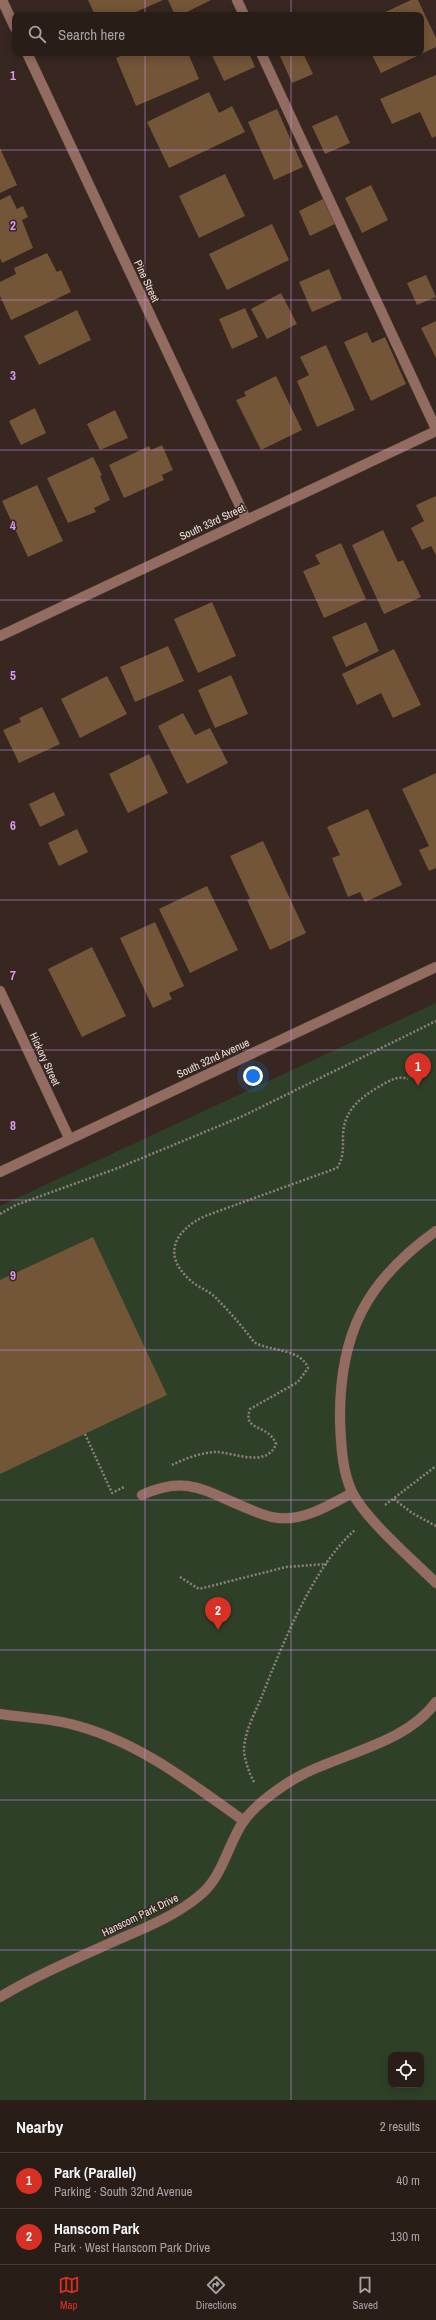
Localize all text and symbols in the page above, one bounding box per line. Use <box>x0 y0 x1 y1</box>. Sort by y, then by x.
search box <box>12 12 424 56</box>
icon: search <box>26 23 48 45</box>
text: Search here <box>58 24 125 45</box>
text: 1 <box>10 67 16 84</box>
text: 2 <box>10 217 16 234</box>
street label: Pine Street <box>131 258 163 305</box>
text: 3 <box>10 367 16 384</box>
street label: South 33rd Street <box>177 501 247 543</box>
text: 4 <box>10 517 16 534</box>
text: 5 <box>10 667 16 684</box>
text: 6 <box>10 817 16 834</box>
text: 7 <box>10 967 16 984</box>
street label: Hickory Street <box>27 1030 64 1088</box>
street label: South 32nd Avenue <box>174 1035 252 1081</box>
pin: 1 <box>405 1053 431 1086</box>
your location <box>243 1066 263 1086</box>
text: 8 <box>10 1117 16 1134</box>
text: 9 <box>10 1267 16 1284</box>
pin: 2 <box>205 1597 231 1630</box>
street label: Hanscom Park Drive <box>100 1890 180 1940</box>
map controls <box>388 2052 424 2088</box>
button: locate <box>388 2052 424 2088</box>
text: Nearby <box>16 2115 63 2138</box>
text: 2 results <box>380 2118 420 2135</box>
text: Park (Parallel) <box>54 2162 136 2183</box>
text: 1 <box>26 2172 32 2189</box>
text: 40 m <box>396 2172 420 2189</box>
text: Parking · South 32nd Avenue <box>54 2183 193 2200</box>
text: Hanscom Park <box>54 2218 139 2239</box>
text: 2 <box>26 2228 32 2245</box>
text: 130 m <box>390 2228 420 2245</box>
text: Park · West Hanscom Park Drive <box>54 2239 210 2256</box>
tab: Map <box>58 2274 80 2312</box>
tab: Directions <box>196 2274 237 2312</box>
tab: Saved <box>353 2274 378 2312</box>

